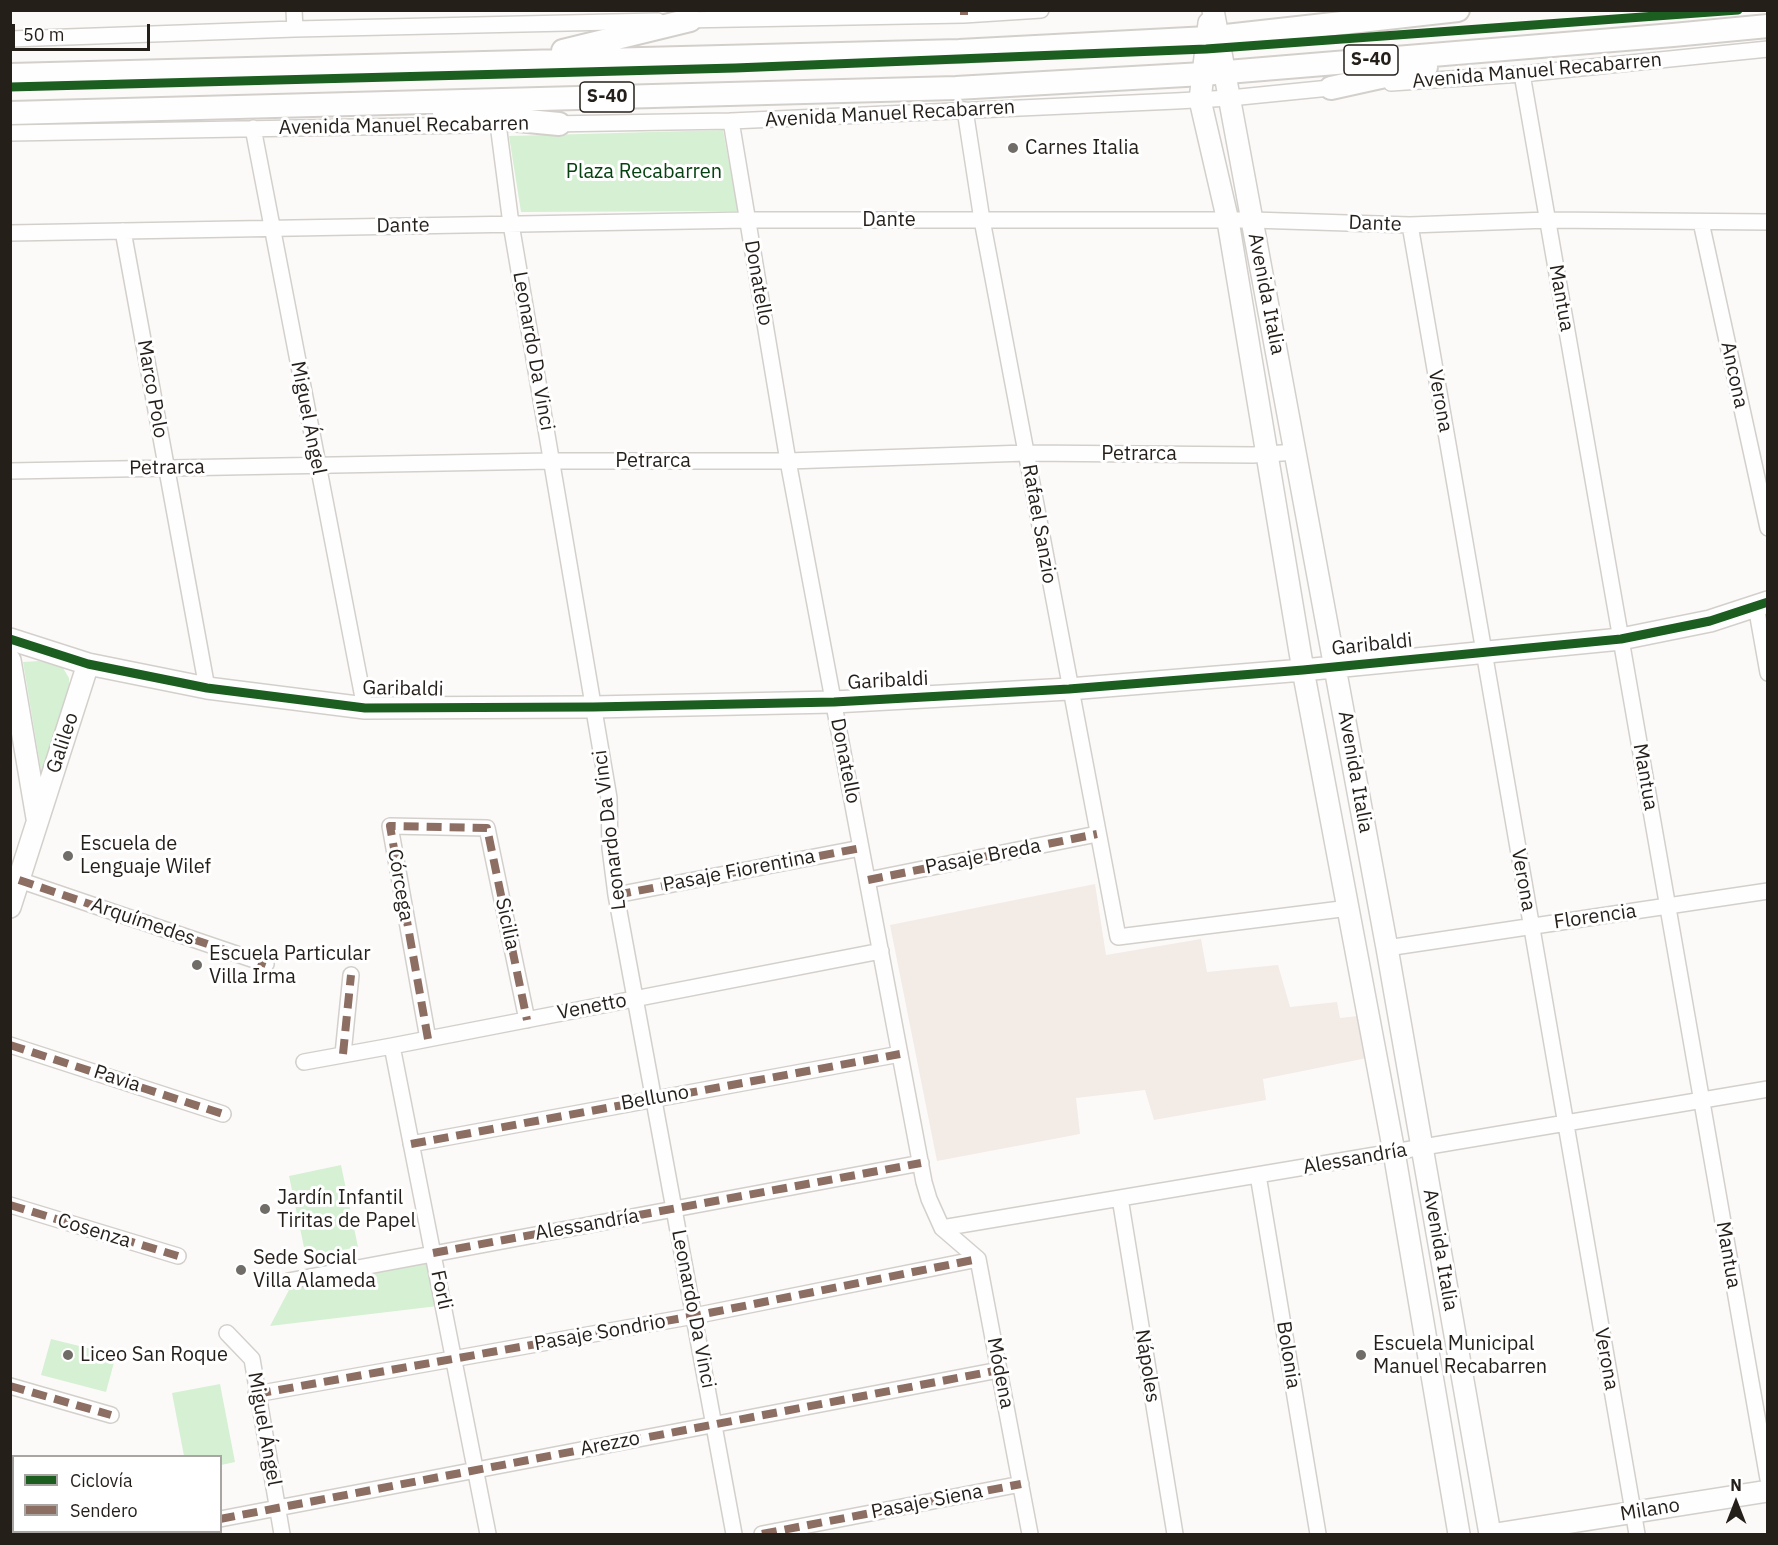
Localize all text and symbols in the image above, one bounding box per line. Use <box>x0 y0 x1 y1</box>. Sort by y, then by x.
scale bar <box>15 12 153 50</box>
text: 50 m <box>23 23 65 46</box>
road number: S-40 <box>1344 45 1398 75</box>
street label: Avenida Manuel Recabarren <box>1411 48 1663 94</box>
road number: S-40 <box>580 82 634 112</box>
street label: Avenida Manuel Recabarren <box>764 95 1016 133</box>
street label: Avenida Manuel Recabarren <box>278 112 530 140</box>
place label: Carnes Italia <box>1025 136 1139 160</box>
marker: Carnes Italia <box>1006 141 1020 155</box>
park label: Plaza Recabarren <box>566 160 722 184</box>
street label: Dante <box>862 208 916 232</box>
street label: Dante <box>1348 211 1402 237</box>
street label: Dante <box>376 214 430 238</box>
street label: Avenida Italia <box>1242 231 1290 357</box>
street label: Donatello <box>739 238 777 328</box>
street label: Mantua <box>1543 263 1579 333</box>
street label: Leonardo Da Vinci <box>507 270 559 432</box>
street label: Marco Polo <box>132 338 172 440</box>
street label: Ancona <box>1715 340 1753 410</box>
street label: Miguel Ángel <box>285 359 331 477</box>
street label: Verona <box>1423 368 1457 434</box>
street label: Petrarca <box>1101 442 1177 466</box>
street label: Petrarca <box>615 449 691 473</box>
street label: Petrarca <box>129 455 205 481</box>
street label: Rafael Sanzio <box>1017 462 1061 586</box>
street label: Garibaldi <box>1330 629 1414 661</box>
street label: Garibaldi <box>847 667 929 695</box>
street label: Garibaldi <box>362 676 444 702</box>
street label: Avenida Italia <box>1332 709 1378 835</box>
street label: Galileo <box>42 710 84 776</box>
street label: Donatello <box>825 716 865 806</box>
street label: Mantua <box>1627 742 1663 812</box>
street label: Leonardo Da Vinci <box>588 749 632 911</box>
place label: Escuela de Lenguaje Wilef <box>80 832 211 879</box>
street label: Pasaje Breda <box>923 834 1043 880</box>
street label: Pasaje Fiorentina <box>661 844 817 898</box>
street label: Córcega <box>382 847 418 923</box>
street label: Verona <box>1506 847 1540 913</box>
marker: Escuela de Lenguaje Wilef <box>61 849 75 863</box>
street label: Arquímedes <box>88 893 198 951</box>
street label: Sicilia <box>490 896 524 952</box>
street label: Florencia <box>1552 899 1638 935</box>
place label: Escuela Particular Villa Irma <box>209 942 371 989</box>
marker: Escuela Particular Villa Irma <box>190 958 204 972</box>
street label: Venetto <box>555 989 629 1025</box>
street label: Pavia <box>90 1060 144 1098</box>
street label: Belluno <box>619 1080 691 1116</box>
street label: Alessandría <box>1301 1138 1409 1180</box>
place label: Jardín Infantil Tiritas de Papel <box>277 1186 416 1233</box>
street label: Avenida Italia <box>1417 1187 1463 1313</box>
marker: Jardín Infantil Tiritas de Papel <box>258 1202 272 1216</box>
street label: Alessandría <box>533 1204 641 1246</box>
street label: Cosenza <box>54 1208 134 1254</box>
street label: Mantua <box>1710 1220 1746 1290</box>
street label: Leonardo Da Vinci <box>666 1228 720 1390</box>
place label: Sede Social Villa Alameda <box>253 1246 376 1293</box>
marker: Sede Social Villa Alameda <box>234 1263 248 1277</box>
street label: Forli <box>425 1268 457 1312</box>
street label: Pasaje Sondrio <box>532 1310 668 1356</box>
street label: Bolonia <box>1271 1320 1305 1390</box>
street label: Verona <box>1589 1326 1623 1392</box>
street label: Nápoles <box>1129 1328 1165 1404</box>
place label: Escuela Municipal Manuel Recabarren <box>1373 1332 1547 1379</box>
street label: Módena <box>981 1335 1019 1411</box>
place label: Liceo San Roque <box>80 1343 228 1367</box>
marker: Liceo San Roque <box>61 1348 75 1362</box>
marker: Escuela Municipal Manuel Recabarren <box>1354 1348 1368 1362</box>
street label: Miguel Ángel <box>242 1370 286 1488</box>
street label: Arezzo <box>578 1426 642 1462</box>
legend <box>12 1455 222 1533</box>
text: Ciclovía <box>70 1469 133 1492</box>
north arrow <box>1706 1473 1766 1533</box>
text: N <box>1730 1475 1742 1495</box>
street label: Pasaje Siena <box>869 1479 985 1525</box>
street label: Milano <box>1619 1493 1681 1527</box>
text: Sendero <box>70 1499 137 1522</box>

